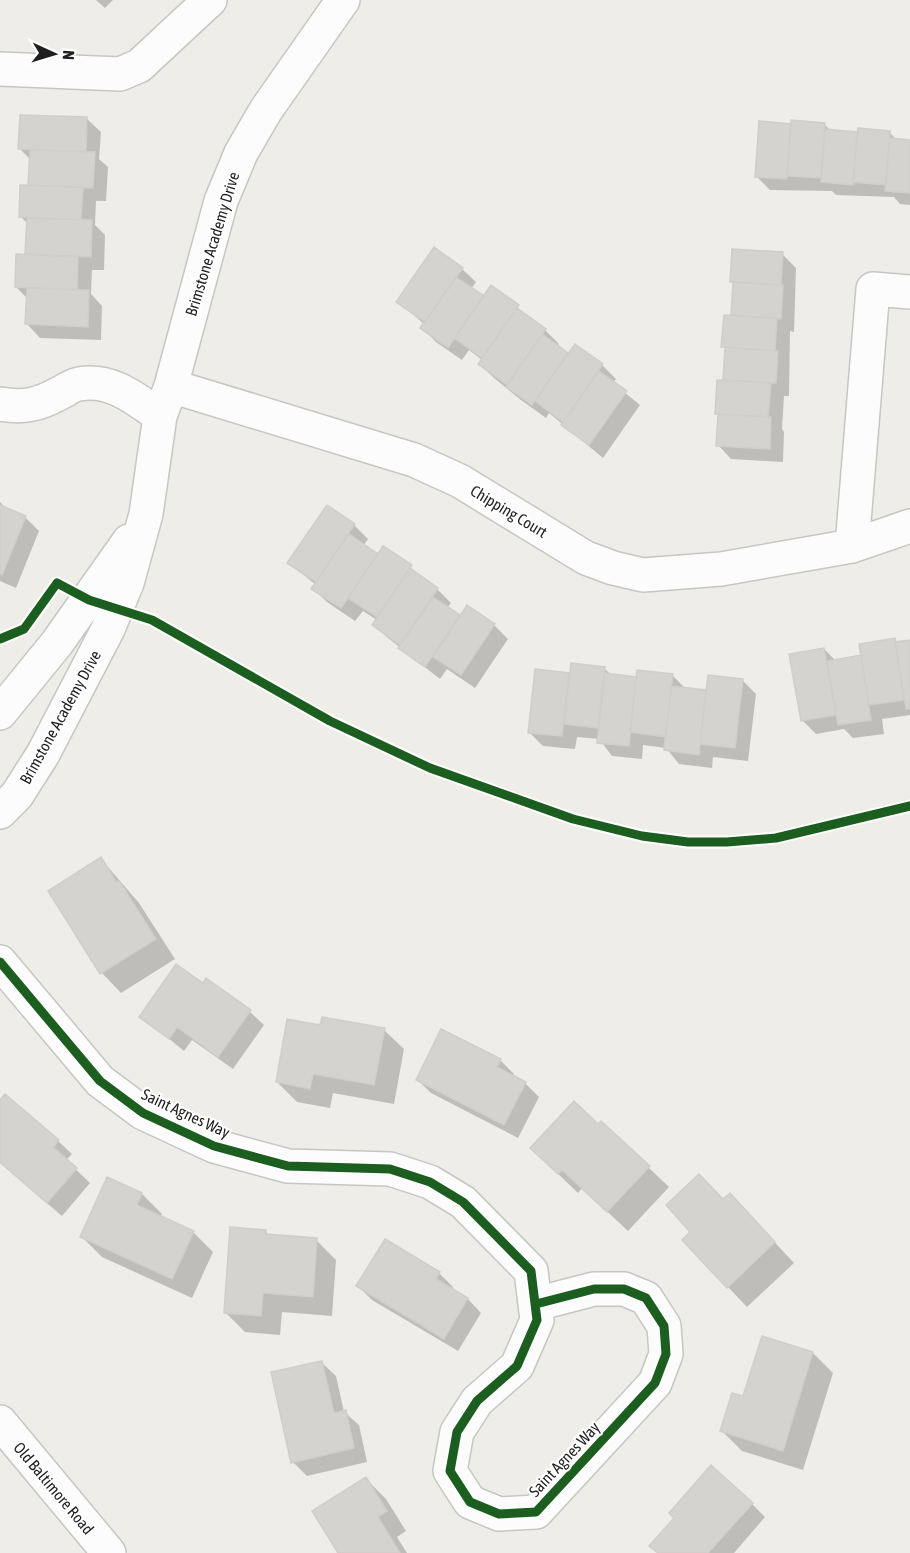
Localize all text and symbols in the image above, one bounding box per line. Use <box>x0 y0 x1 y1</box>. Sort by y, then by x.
north arrow <box>24 24 84 84</box>
text: N <box>60 50 78 60</box>
street label: Brimstone Academy Drive <box>182 170 243 319</box>
street label: Chipping Court <box>467 481 551 542</box>
street label: Brimstone Academy Drive <box>16 647 105 787</box>
street label: Saint Agnes Way <box>139 1085 233 1142</box>
street label: Saint Agnes Way <box>525 1418 604 1501</box>
street label: Old Baltimore Road <box>10 1438 98 1538</box>

